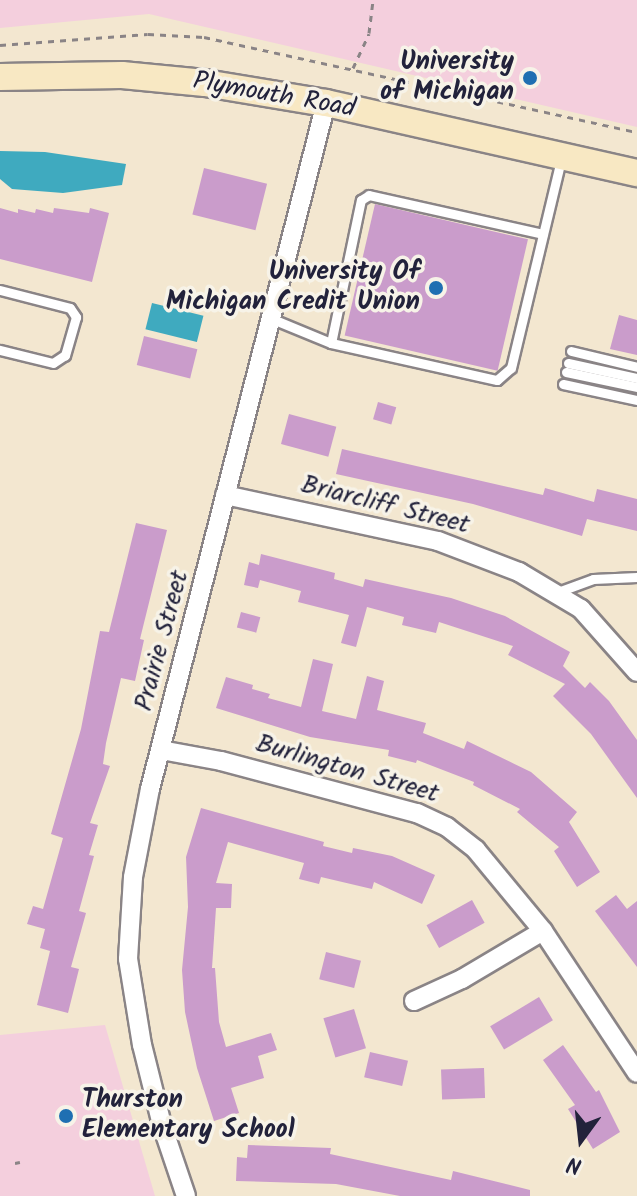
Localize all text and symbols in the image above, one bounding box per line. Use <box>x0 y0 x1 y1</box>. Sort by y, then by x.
place label: University of Michigan <box>380 47 514 108</box>
street label: Plymouth Road <box>190 66 358 126</box>
marker: University of Michigan <box>521 69 539 87</box>
place label: University Of Michigan Credit Union <box>166 257 420 318</box>
marker: University Of Michigan Credit Union <box>427 279 445 297</box>
street label: Briarcliff Street <box>298 470 472 542</box>
street label: Prairie Street <box>129 567 197 715</box>
street label: Burlington Street <box>252 729 442 811</box>
place label: Thurston Elementary School <box>82 1085 295 1146</box>
north arrow <box>541 1100 621 1180</box>
marker: Thurston Elementary School <box>57 1107 75 1125</box>
text: N <box>563 1145 586 1182</box>

